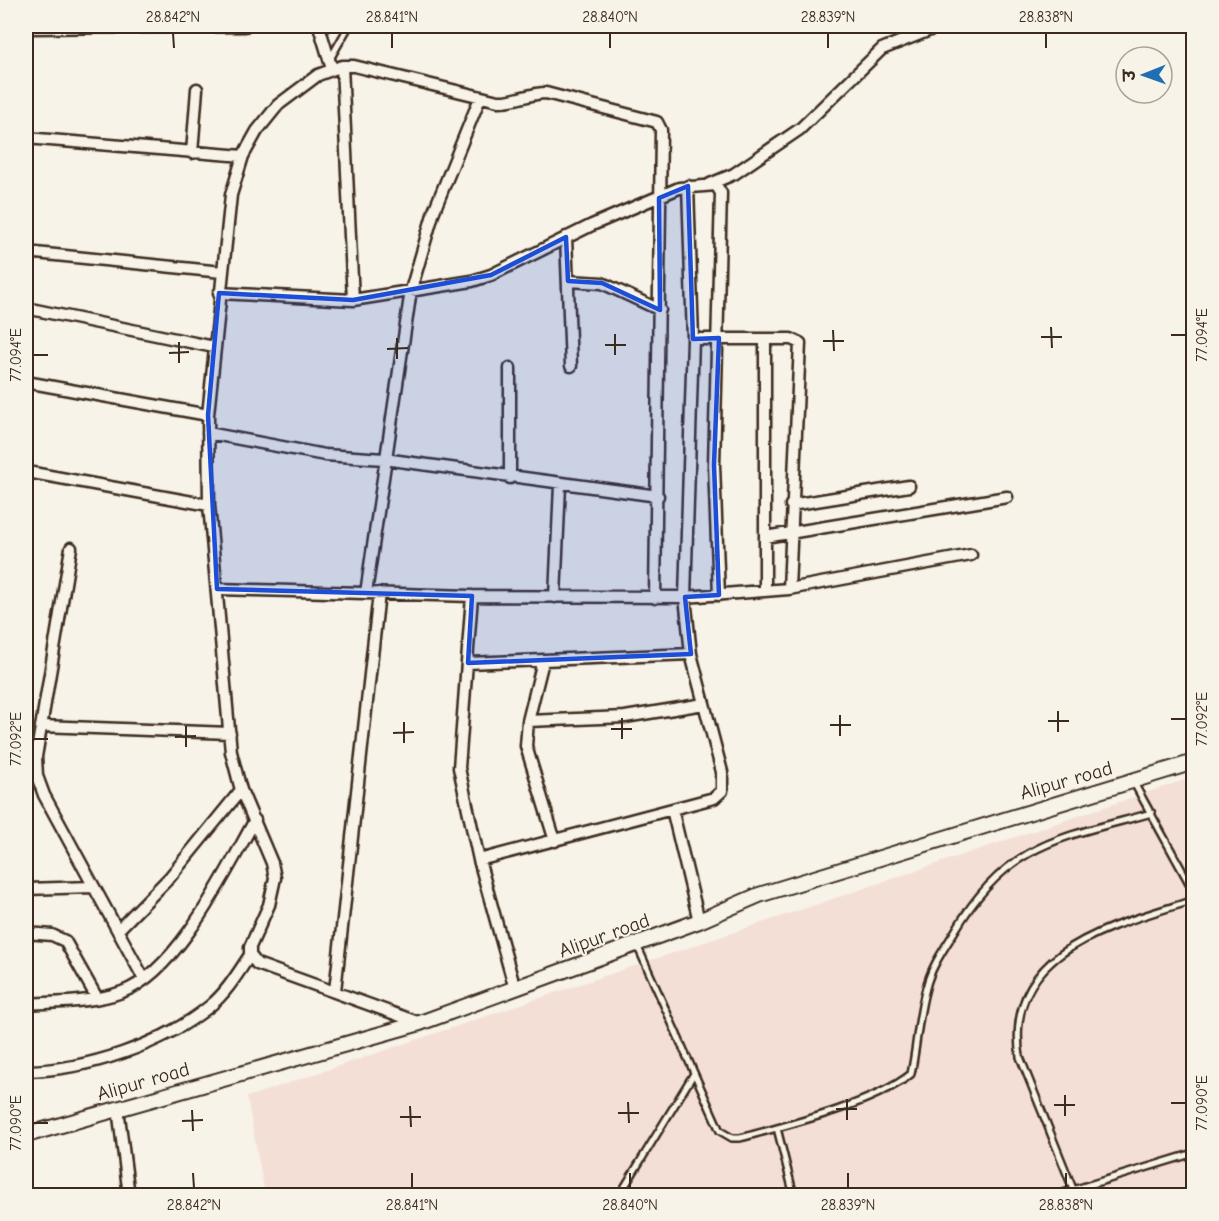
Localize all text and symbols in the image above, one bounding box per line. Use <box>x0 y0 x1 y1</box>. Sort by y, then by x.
text: 28.842°N <box>146 8 200 26</box>
text: 28.841°N <box>366 8 418 26</box>
text: 28.840°N <box>582 8 638 26</box>
text: 28.839°N <box>801 8 855 26</box>
text: 28.838°N <box>1019 8 1073 26</box>
north arrow <box>1114 45 1174 105</box>
text: उ <box>1121 68 1139 83</box>
text: 77.094°E <box>1193 308 1211 362</box>
text: 77.094°E <box>7 328 25 382</box>
text: 77.092°E <box>1193 692 1211 746</box>
text: 77.092°E <box>7 712 25 766</box>
street label: Alipur road <box>1017 756 1115 805</box>
street label: Alipur road <box>556 908 653 963</box>
street label: Alipur road <box>94 1057 192 1106</box>
text: 77.090°E <box>1193 1075 1211 1131</box>
text: 77.090°E <box>7 1095 25 1151</box>
text: 28.842°N <box>167 1196 221 1214</box>
text: 28.841°N <box>386 1196 438 1214</box>
text: 28.840°N <box>602 1196 658 1214</box>
text: 28.839°N <box>821 1196 875 1214</box>
text: 28.838°N <box>1039 1196 1093 1214</box>

